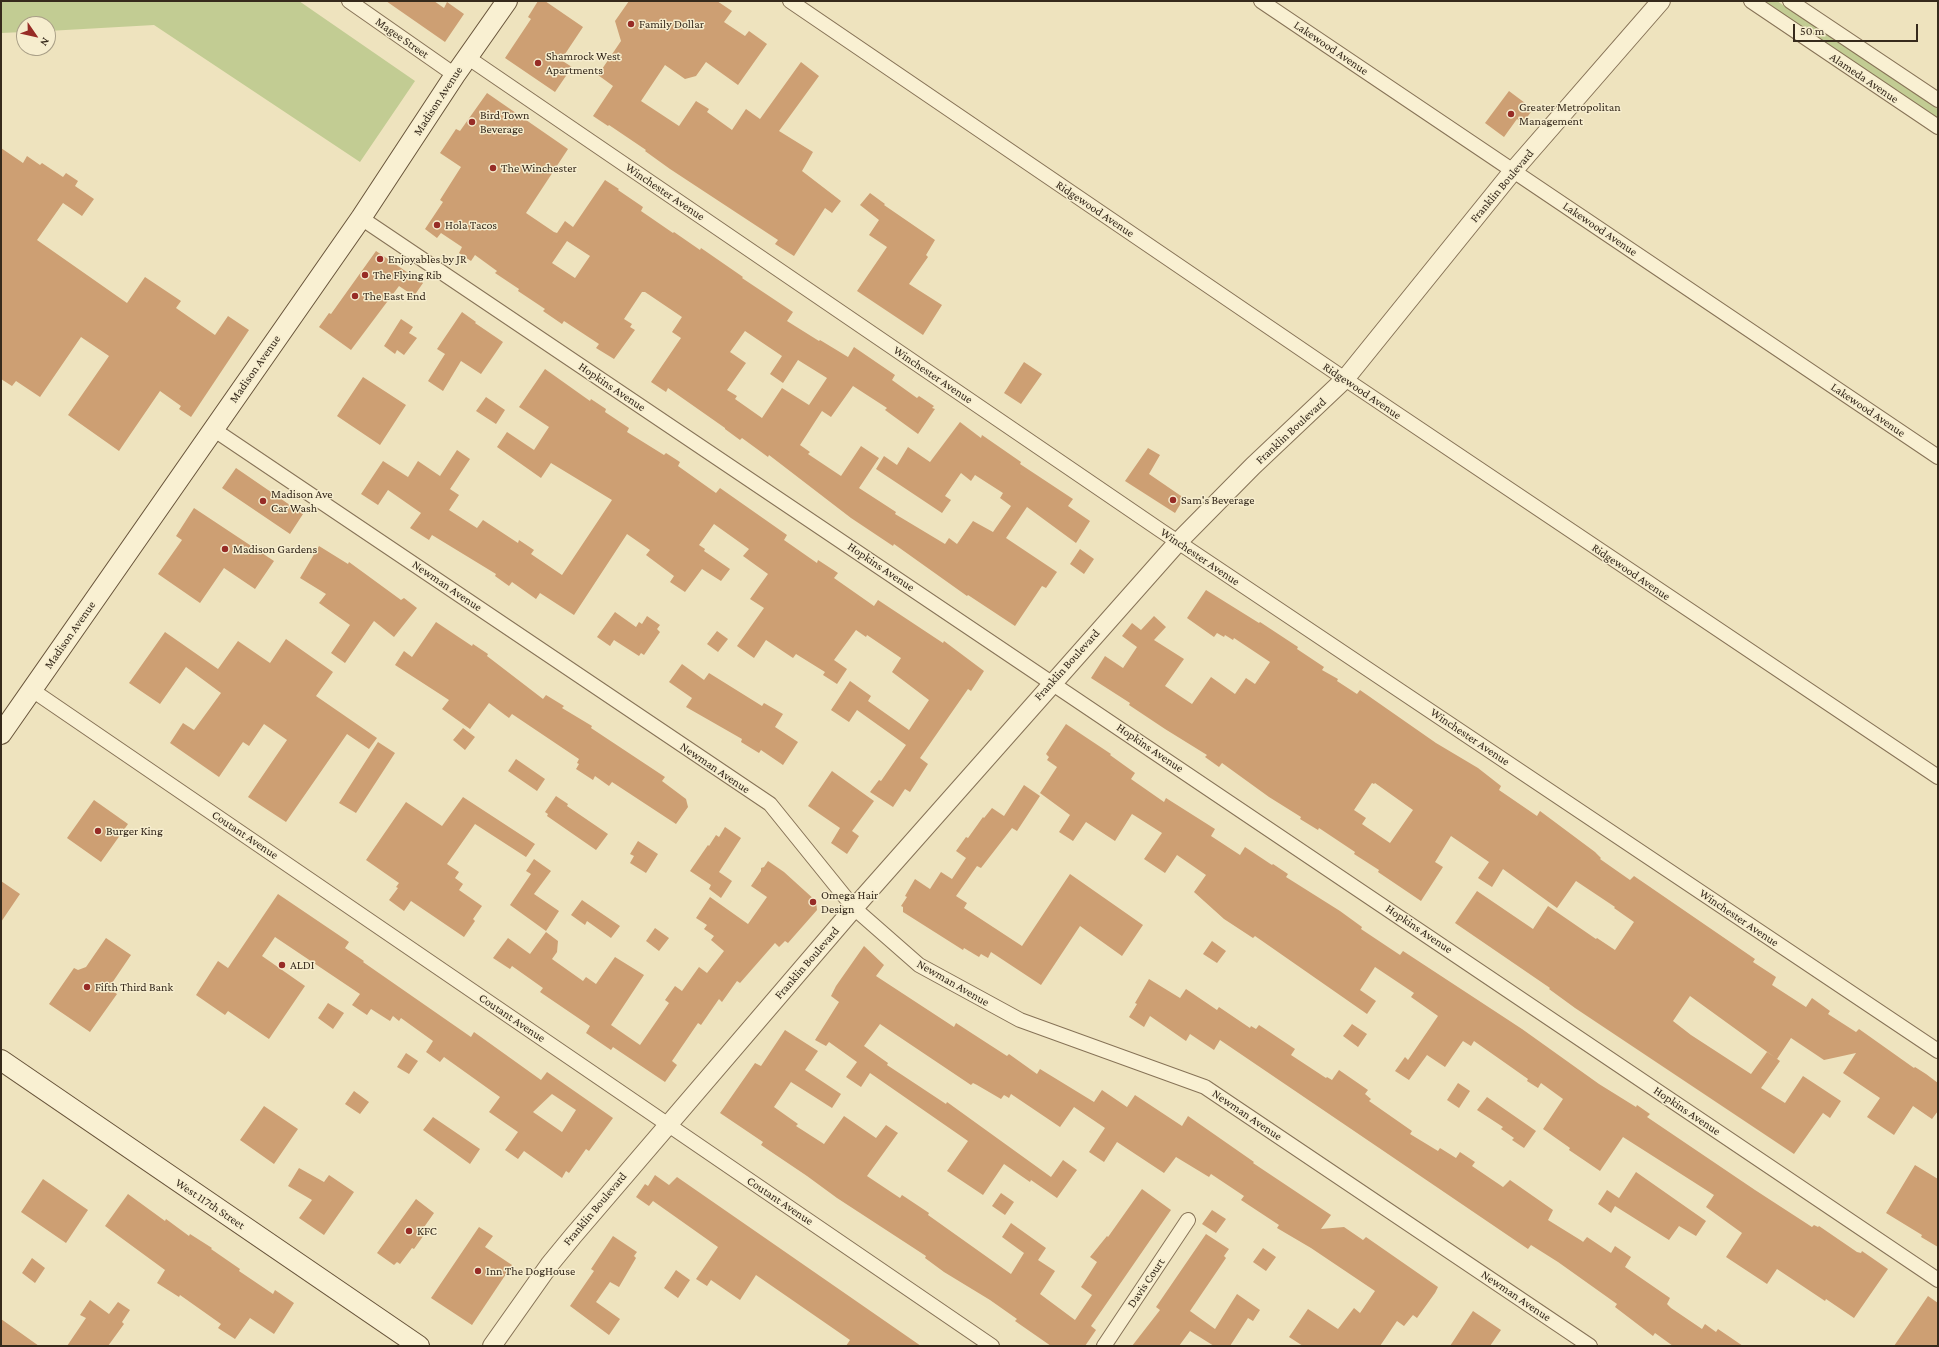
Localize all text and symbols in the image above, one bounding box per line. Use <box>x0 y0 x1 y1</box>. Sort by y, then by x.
street label: Magee Street <box>372 14 432 62</box>
north arrow <box>16 16 56 56</box>
scale bar <box>1795 16 1920 42</box>
place label: Family Dollar <box>639 17 704 31</box>
street label: Lakewood Avenue <box>1291 18 1371 78</box>
marker: Family Dollar <box>626 19 636 29</box>
text: 50 m <box>1800 24 1824 38</box>
text: N <box>38 36 52 49</box>
place label: Shamrock West Apartments <box>546 49 621 77</box>
street label: Alameda Avenue <box>1827 50 1901 106</box>
marker: Shamrock West Apartments <box>533 58 543 68</box>
street label: Madison Avenue <box>410 64 466 138</box>
place label: Greater Metropolitan Management <box>1519 100 1621 128</box>
place label: Bird Town Beverage <box>480 108 530 136</box>
marker: Greater Metropolitan Management <box>1506 109 1516 119</box>
marker: Bird Town Beverage <box>467 117 477 127</box>
street label: Franklin Boulevard <box>1467 146 1537 226</box>
street label: Winchester Avenue <box>623 160 707 224</box>
place label: The Winchester <box>501 161 577 175</box>
marker: The Winchester <box>488 163 498 173</box>
street label: Ridgewood Avenue <box>1053 177 1137 241</box>
street label: Lakewood Avenue <box>1560 199 1640 259</box>
place label: Hola Tacos <box>445 218 497 232</box>
marker: Hola Tacos <box>432 220 442 230</box>
place label: Enjoyables by JR <box>388 252 467 266</box>
marker: Enjoyables by JR <box>375 254 385 264</box>
place label: The Flying Rib <box>373 268 442 282</box>
marker: The Flying Rib <box>360 270 370 280</box>
place label: The East End <box>363 289 426 303</box>
marker: The East End <box>350 291 360 301</box>
street label: Madison Avenue <box>226 332 284 406</box>
street label: Winchester Avenue <box>891 343 975 407</box>
street label: Hopkins Avenue <box>576 359 648 415</box>
street label: Ridgewood Avenue <box>1320 359 1404 423</box>
street label: Lakewood Avenue <box>1828 380 1908 440</box>
street label: Franklin Boulevard <box>1253 395 1329 467</box>
place label: Madison Ave Car Wash <box>271 487 333 515</box>
place label: Sam's Beverage <box>1181 493 1255 507</box>
marker: Sam's Beverage <box>1168 495 1178 505</box>
marker: Madison Ave Car Wash <box>258 496 268 506</box>
street label: Winchester Avenue <box>1158 525 1242 589</box>
street label: Hopkins Avenue <box>845 539 917 595</box>
street label: Ridgewood Avenue <box>1589 540 1673 604</box>
place label: Madison Gardens <box>233 542 317 556</box>
marker: Madison Gardens <box>220 544 230 554</box>
street label: Newman Avenue <box>409 557 485 615</box>
street label: Madison Avenue <box>41 598 99 672</box>
street label: Franklin Boulevard <box>1031 626 1103 704</box>
street label: Winchester Avenue <box>1428 705 1512 769</box>
street label: Hopkins Avenue <box>1114 720 1186 776</box>
street label: Newman Avenue <box>677 739 753 797</box>
street label: Coutant Avenue <box>209 808 281 862</box>
place label: Burger King <box>106 824 163 838</box>
marker: Burger King <box>93 826 103 836</box>
street label: Winchester Avenue <box>1697 886 1781 950</box>
place label: Omega Hair Design <box>821 888 878 916</box>
marker: Omega Hair Design <box>808 897 818 907</box>
street label: Hopkins Avenue <box>1383 901 1455 957</box>
street label: Franklin Boulevard <box>772 924 842 1002</box>
street label: Newman Avenue <box>914 956 992 1010</box>
place label: ALDI <box>290 958 314 972</box>
marker: ALDI <box>277 960 287 970</box>
place label: Fifth Third Bank <box>95 980 173 994</box>
marker: Fifth Third Bank <box>82 982 92 992</box>
street label: Coutant Avenue <box>476 991 548 1045</box>
street label: Hopkins Avenue <box>1651 1083 1723 1139</box>
street label: Newman Avenue <box>1209 1086 1285 1144</box>
street label: Franklin Boulevard <box>560 1169 630 1249</box>
street label: Coutant Avenue <box>744 1174 816 1228</box>
street label: West 117th Street <box>172 1175 248 1233</box>
place label: KFC <box>417 1224 437 1238</box>
marker: KFC <box>404 1226 414 1236</box>
street label: Davis Court <box>1124 1255 1168 1311</box>
place label: Inn The DogHouse <box>486 1264 575 1278</box>
marker: Inn The DogHouse <box>473 1266 483 1276</box>
street label: Newman Avenue <box>1478 1267 1554 1325</box>

